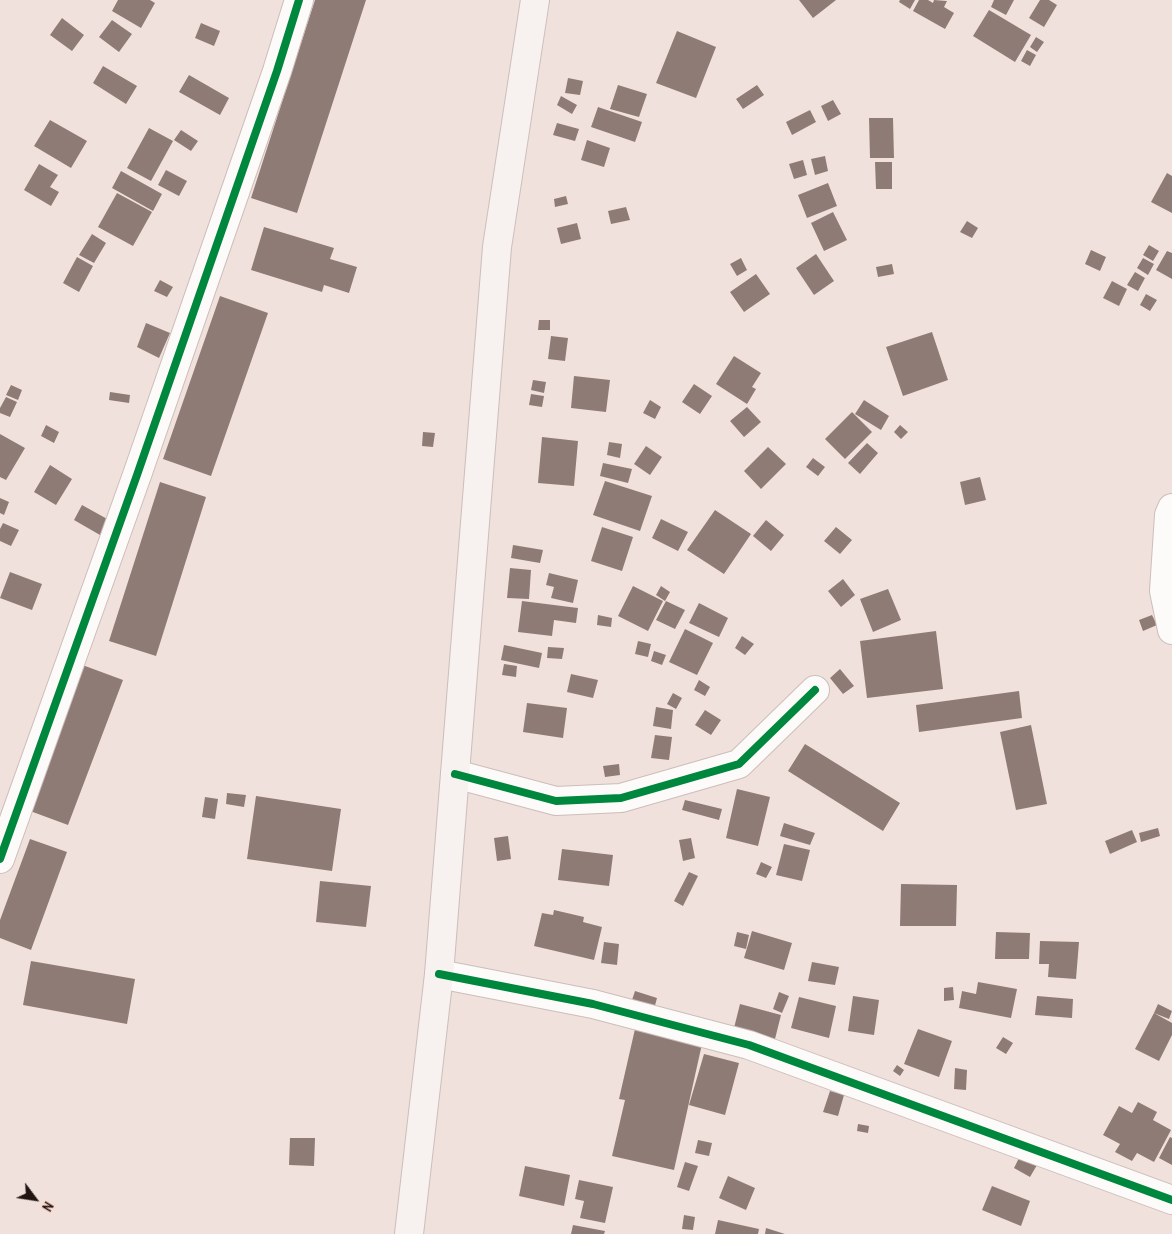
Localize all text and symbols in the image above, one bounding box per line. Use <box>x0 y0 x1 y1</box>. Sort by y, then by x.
north arrow <box>10 1174 60 1224</box>
text: N <box>38 1199 58 1215</box>

